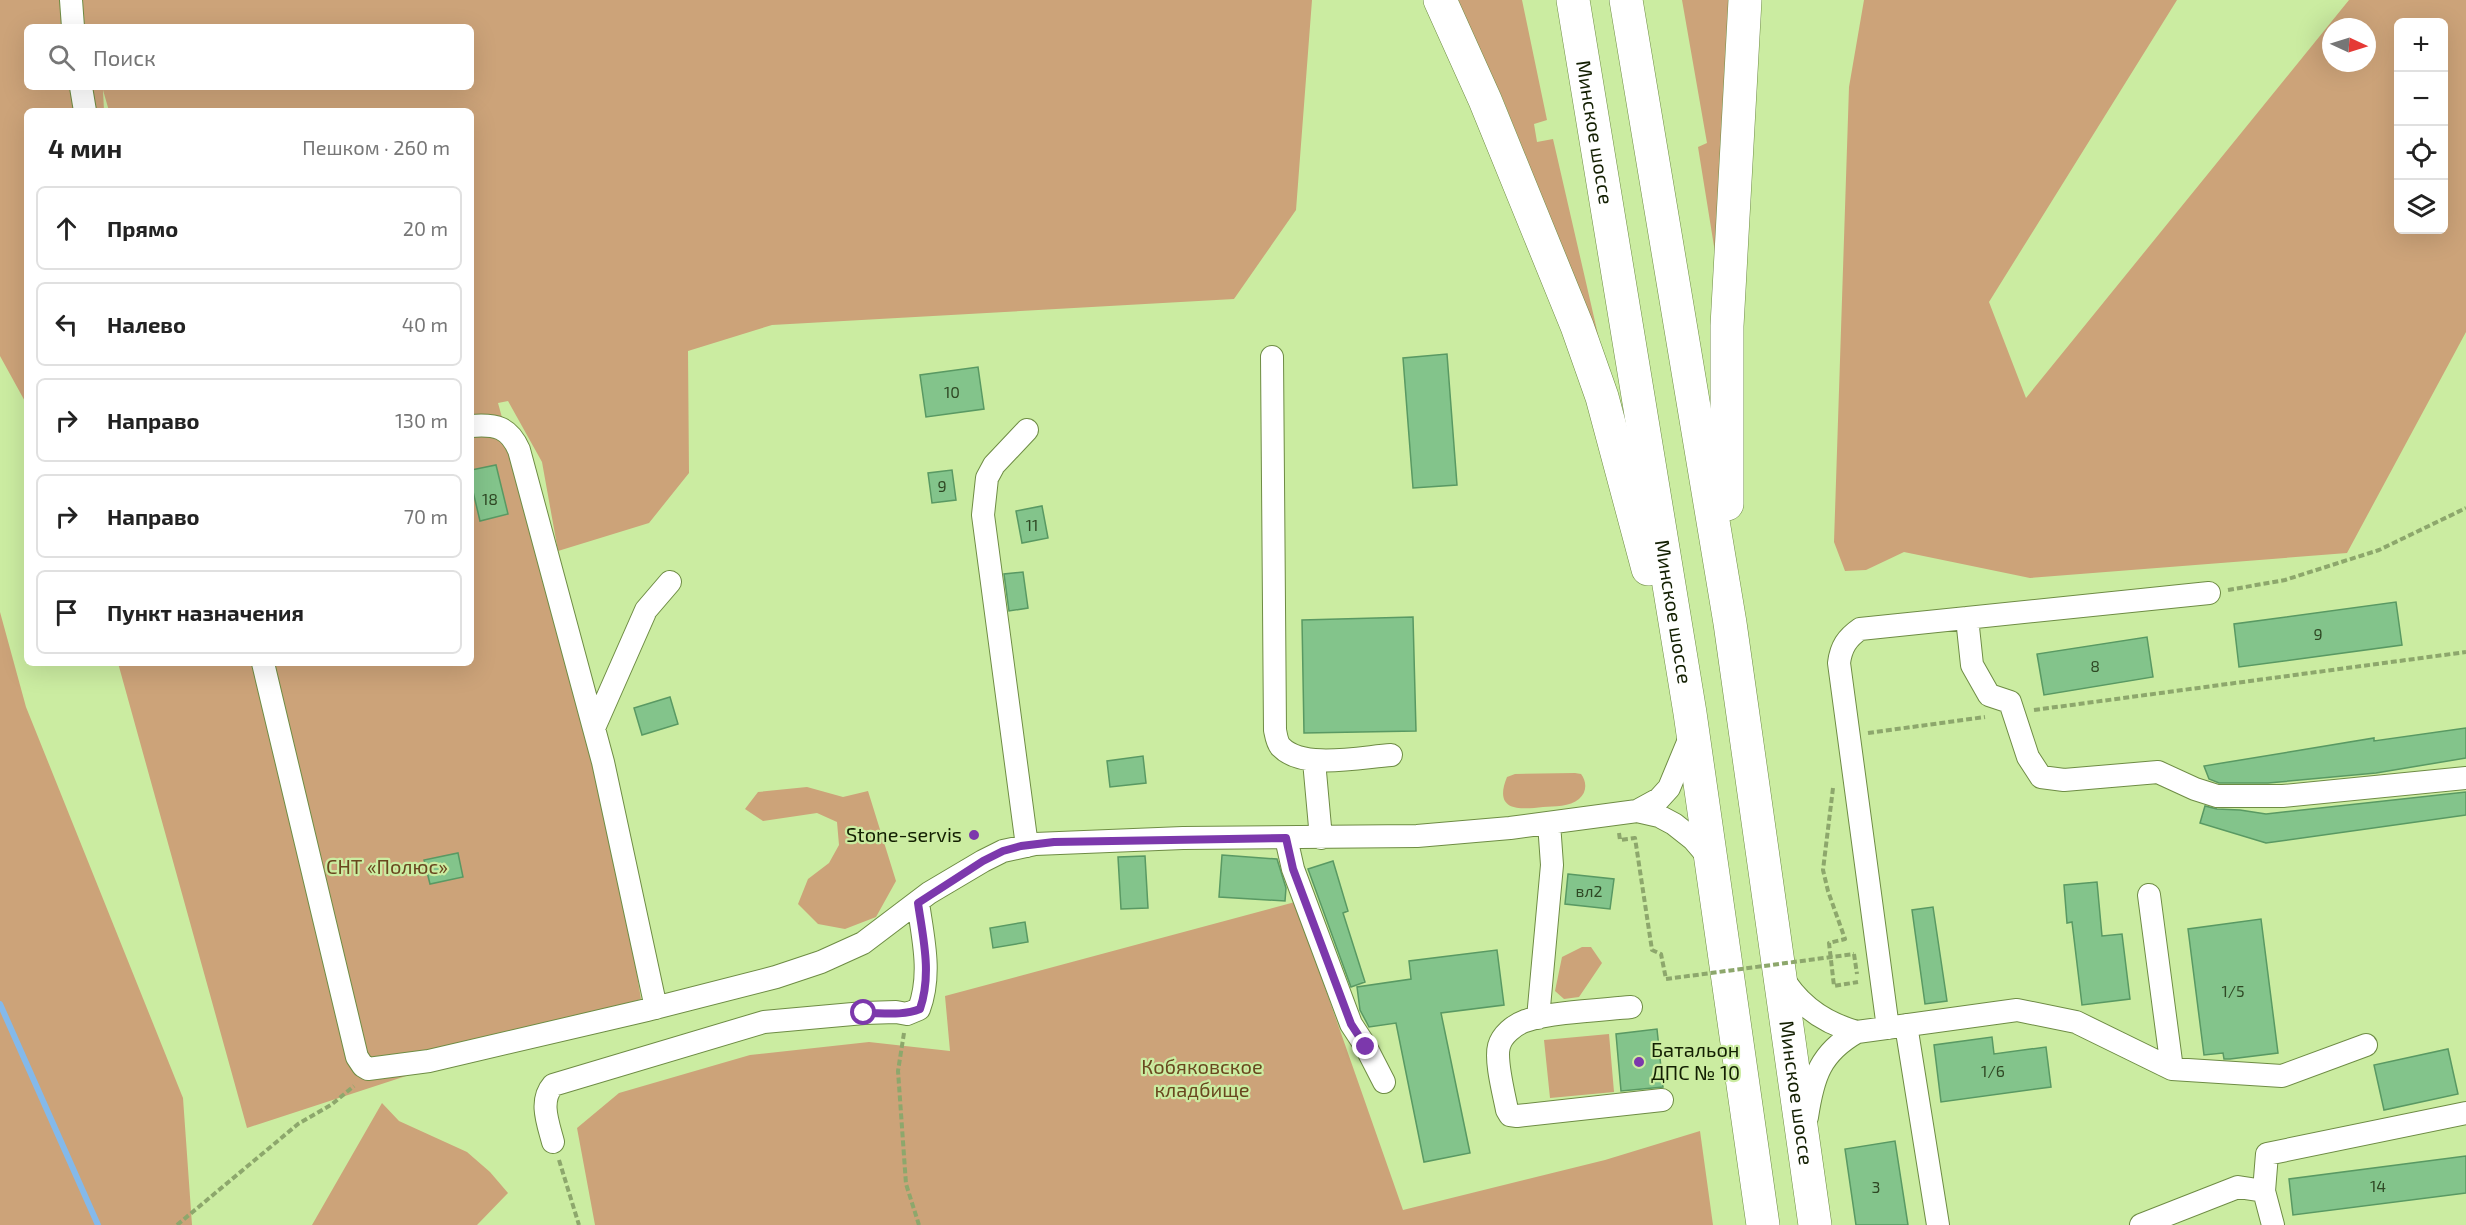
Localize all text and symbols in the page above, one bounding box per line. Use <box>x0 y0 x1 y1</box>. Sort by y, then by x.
north arrow <box>2322 18 2376 72</box>
map controls <box>2394 18 2448 234</box>
button: + <box>2394 18 2448 72</box>
search box <box>24 24 474 90</box>
icon: search <box>45 41 78 74</box>
text: Поиск <box>93 44 156 70</box>
street label: Минское шоссе <box>1572 58 1619 206</box>
button: − <box>2394 72 2448 126</box>
button: locate <box>2394 126 2448 180</box>
text: 4 мин <box>48 132 122 163</box>
text: Пешком · 260 m <box>302 135 450 159</box>
button: layers <box>2394 180 2448 234</box>
icon: ahead <box>50 212 83 245</box>
text: Прямо <box>107 215 178 241</box>
text: 20 m <box>403 216 448 240</box>
icon: left <box>50 308 83 341</box>
text: Налево <box>107 311 186 337</box>
text: 40 m <box>402 312 448 336</box>
house number: 10 <box>944 382 960 401</box>
icon: right <box>50 404 83 437</box>
text: Направо <box>107 407 200 433</box>
text: 130 m <box>395 408 448 432</box>
house number: 9 <box>937 476 947 495</box>
house number: 18 <box>482 489 498 508</box>
icon: right <box>50 500 83 533</box>
text: Направо <box>107 503 200 529</box>
text: 70 m <box>404 504 448 528</box>
house number: 11 <box>1026 515 1038 534</box>
street label: Минское шоссе <box>1651 538 1698 686</box>
icon: arrive <box>50 596 83 629</box>
text: Пункт назначения <box>107 599 304 625</box>
house number: 9 <box>2313 624 2323 643</box>
house number: 8 <box>2090 656 2100 675</box>
place label: Stone-servis <box>846 822 962 846</box>
marker: Stone-servis <box>967 828 981 842</box>
park label: СНТ «Полюс» <box>326 854 448 878</box>
house number: вл2 <box>1576 881 1602 900</box>
house number: 1/5 <box>2221 981 2245 1000</box>
route start <box>850 999 876 1025</box>
street label: Минское шоссе <box>1775 1019 1819 1166</box>
route end <box>1352 1033 1378 1059</box>
place label: Батальон ДПС № 10 <box>1651 1037 1740 1084</box>
park label: Кобяковское кладбище <box>1141 1054 1263 1101</box>
marker: Батальон ДПС № 10 <box>1632 1055 1646 1069</box>
house number: 1/6 <box>1981 1061 2005 1080</box>
house number: 14 <box>2370 1176 2386 1195</box>
house number: 3 <box>1872 1177 1880 1196</box>

